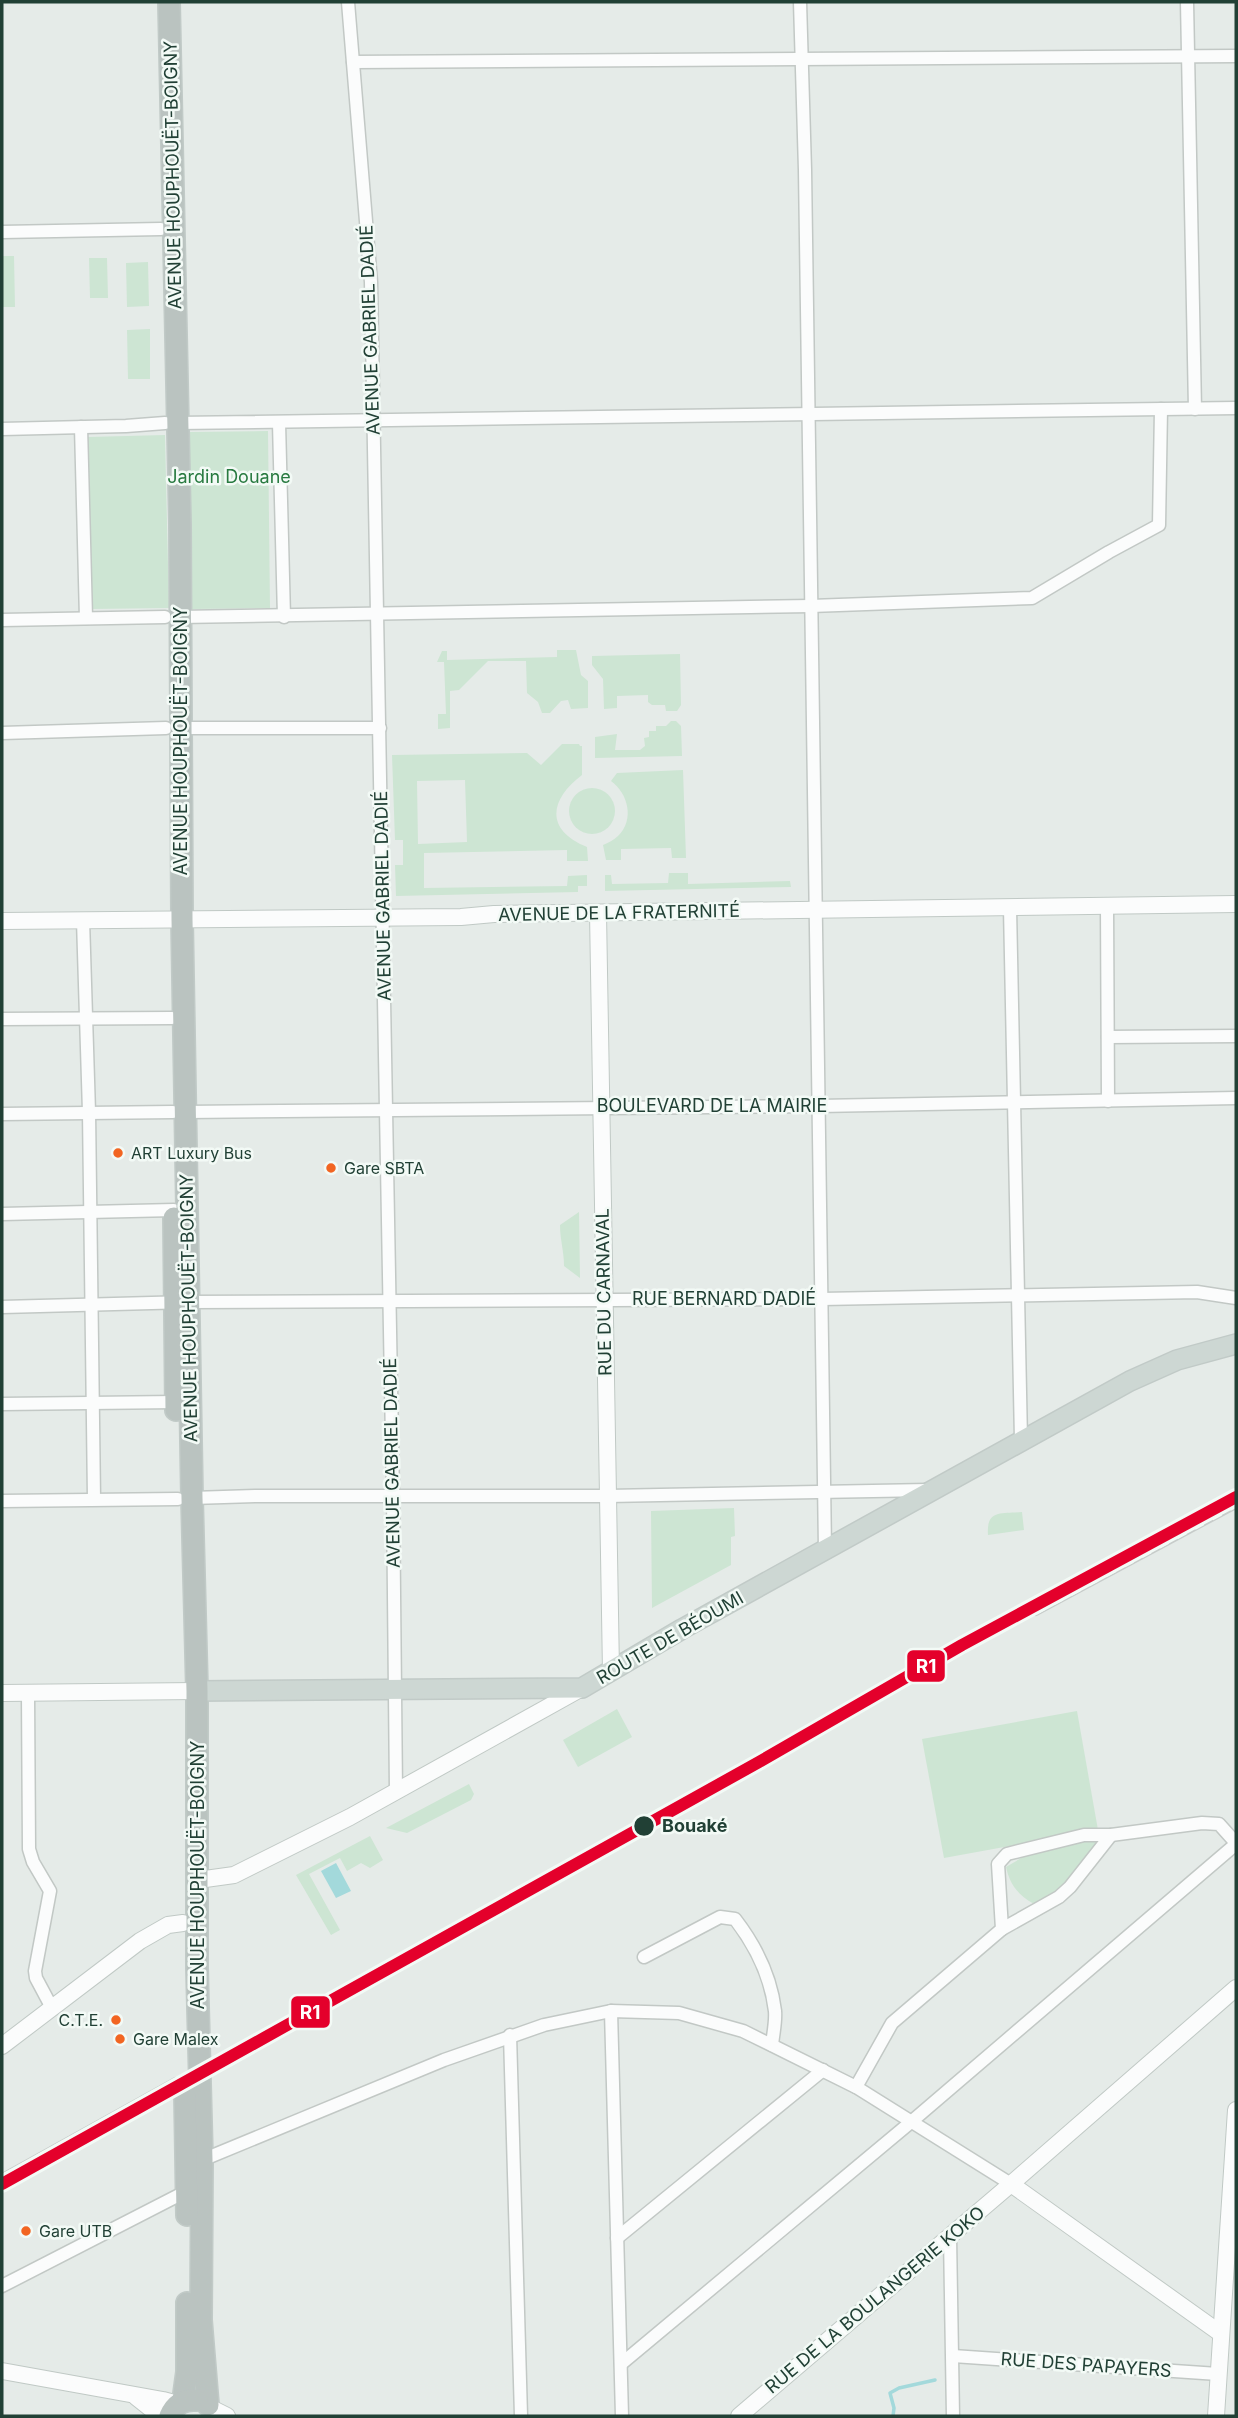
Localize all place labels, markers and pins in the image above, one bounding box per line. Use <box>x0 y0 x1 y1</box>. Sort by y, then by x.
place label: ART Luxury Bus <box>131 1143 252 1163</box>
marker: ART Luxury Bus <box>111 1146 125 1160</box>
place label: Gare SBTA <box>344 1158 424 1178</box>
marker: Gare SBTA <box>324 1161 338 1175</box>
marker: Bouaké <box>632 1814 656 1838</box>
place label: Bouaké <box>662 1815 728 1836</box>
place label: C.T.E. <box>59 2010 103 2030</box>
marker: C.T.E. <box>109 2013 123 2027</box>
place label: Gare Malex <box>133 2029 219 2049</box>
marker: Gare Malex <box>113 2032 127 2046</box>
place label: Gare UTB <box>39 2221 112 2241</box>
marker: Gare UTB <box>19 2224 33 2238</box>

